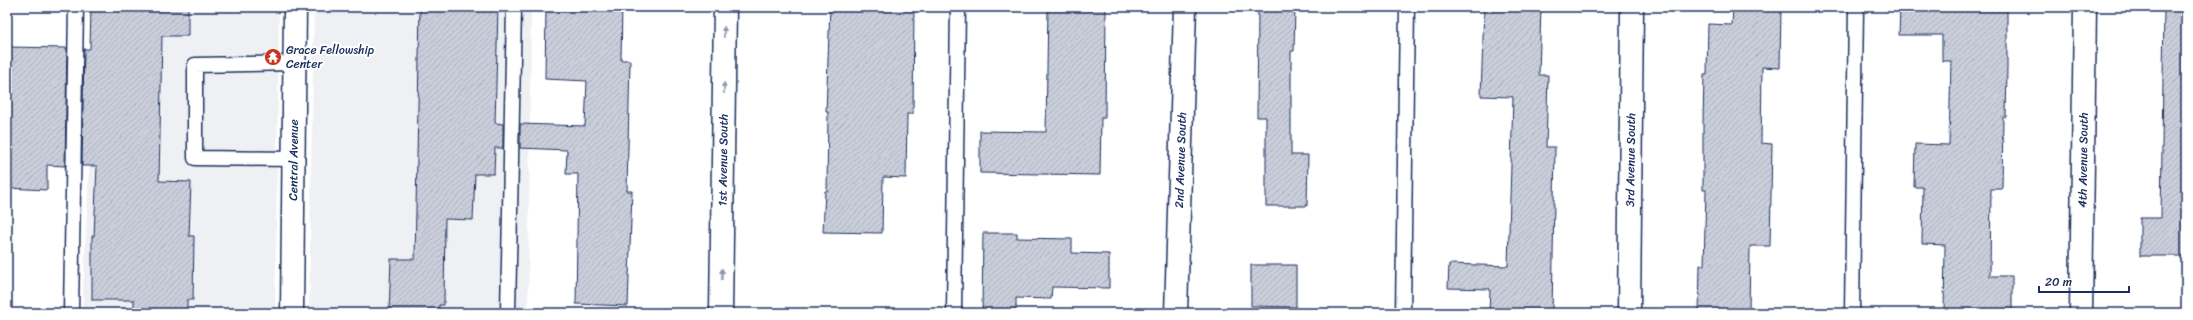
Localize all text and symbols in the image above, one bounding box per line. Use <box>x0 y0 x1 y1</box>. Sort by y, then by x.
one-way arrow <box>721 25 727 38</box>
place label: Grace Fellowship Center <box>286 39 375 75</box>
temple icon: Grace Fellowship Center <box>263 47 283 67</box>
one-way arrow <box>721 81 727 94</box>
street label: 2nd Avenue South <box>1168 112 1193 208</box>
street label: 4th Avenue South <box>2071 112 2095 208</box>
street label: 3rd Avenue South <box>1619 113 1642 207</box>
street label: 1st Avenue South <box>711 114 735 206</box>
street label: Central Avenue <box>282 119 305 201</box>
one-way arrow <box>719 267 725 280</box>
scale bar <box>2039 268 2129 294</box>
text: 20 m <box>2045 271 2072 293</box>

